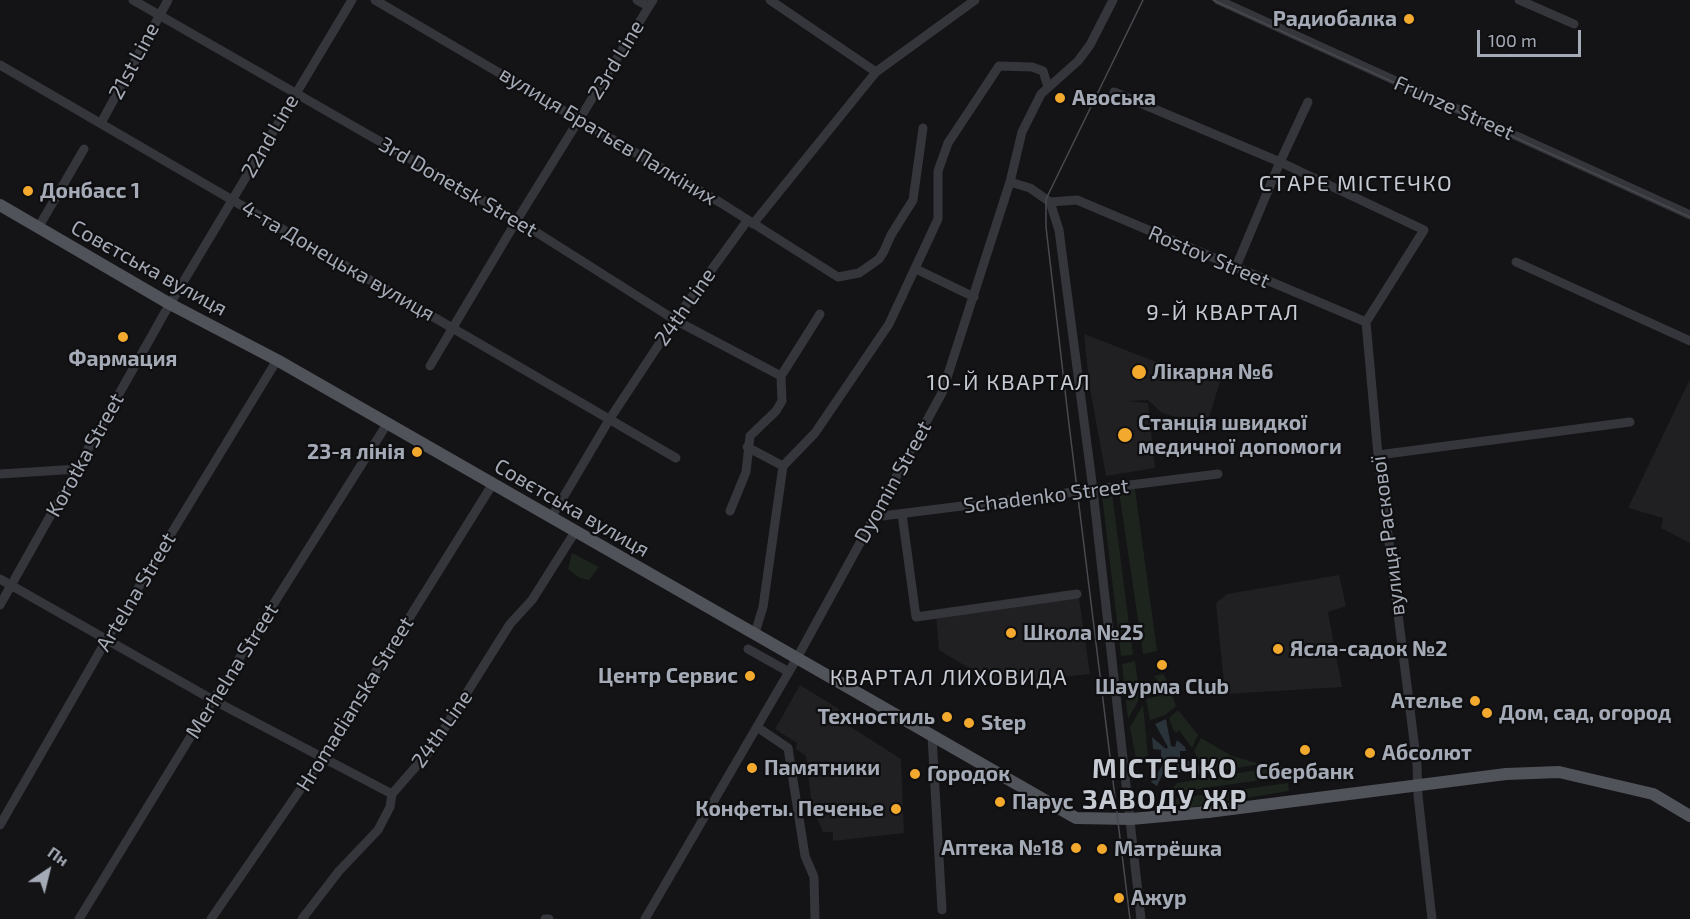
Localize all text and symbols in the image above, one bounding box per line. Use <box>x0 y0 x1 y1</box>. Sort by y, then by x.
place label: Радиобалка <box>1273 6 1397 32</box>
marker: Радиобалка <box>1402 12 1416 26</box>
street label: 23rd Line <box>583 16 649 104</box>
street label: 21st Line <box>103 18 165 104</box>
scale bar <box>1480 18 1584 56</box>
text: 100 m <box>1488 29 1537 51</box>
street label: вулиця Братьєв Палкіних <box>495 61 721 211</box>
street label: Frunze Street <box>1390 70 1518 146</box>
place label: Авоська <box>1072 85 1156 111</box>
street label: 22nd Line <box>236 90 304 182</box>
marker: Авоська <box>1053 91 1067 105</box>
street label: 3rd Donetsk Street <box>374 131 542 243</box>
district label: СТАРЕ МІСТЕЧКО <box>1259 171 1453 197</box>
place label: Донбасс 1 <box>40 178 140 204</box>
marker: Донбасс 1 <box>21 184 35 198</box>
street label: 4-та Донецька вулиця <box>237 195 439 327</box>
street label: Совєтська вулиця <box>66 215 232 321</box>
street label: Rostov Street <box>1144 220 1274 294</box>
street label: 24th Line <box>649 263 721 351</box>
district label: 9-Й КВАРТАЛ <box>1146 300 1300 326</box>
marker: Фармация <box>116 330 130 344</box>
place label: Фармация <box>69 346 177 372</box>
place label: Лікарня №6 <box>1152 359 1274 385</box>
marker: Лікарня №6 <box>1130 363 1148 381</box>
district label: 10-Й КВАРТАЛ <box>927 370 1091 396</box>
street label: Korotka Street <box>41 389 129 521</box>
place label: Станція швидкої медичної допомоги <box>1138 410 1342 460</box>
street label: Dyomin Street <box>849 417 937 547</box>
marker: Станція швидкої медичної допомоги <box>1116 426 1134 444</box>
place label: 23-я лінія <box>307 439 405 465</box>
marker: 23-я лінія <box>410 445 424 459</box>
street label: Совєтська вулиця <box>490 453 654 563</box>
street label: вулиця Раскової <box>1366 455 1410 617</box>
street label: Schadenko Street <box>962 473 1130 519</box>
street label: Artelna Street <box>91 528 181 656</box>
street label: Merhelna Street <box>180 599 284 743</box>
street label: Hromadianska Street <box>291 612 419 796</box>
place label: Школа №25 <box>1023 620 1144 646</box>
marker: Школа №25 <box>1004 626 1018 640</box>
place label: Ясла-садок №2 <box>1290 636 1447 662</box>
marker: Ясла-садок №2 <box>1271 642 1285 656</box>
marker: Шаурма Club <box>1155 658 1169 672</box>
place label: Центр Сервис <box>598 663 738 689</box>
district label: КВАРТАЛ ЛИХОВИДА <box>830 665 1068 691</box>
marker: Центр Сервис <box>743 669 757 683</box>
place label: Шаурма Club <box>1095 674 1229 700</box>
street label: 24th Line <box>406 685 478 773</box>
place label: Ателье <box>1391 688 1463 714</box>
marker: Ателье <box>1468 694 1482 708</box>
place label: Дом, сад, огород <box>1499 700 1671 726</box>
place label: Техностиль <box>818 704 935 730</box>
marker: Дом, сад, огород <box>1480 706 1494 720</box>
marker: Техностиль <box>940 710 954 724</box>
place label: Step <box>981 710 1026 736</box>
marker: Step <box>962 716 976 730</box>
place label: Абсолют <box>1382 740 1472 766</box>
marker: Сбербанк <box>1298 743 1312 757</box>
marker: Абсолют <box>1363 746 1377 760</box>
district label: МІСТЕЧКО ЗАВОДУ ЖР <box>1082 753 1248 816</box>
place label: Памятники <box>764 755 880 781</box>
place label: Сбербанк <box>1256 759 1354 785</box>
marker: Памятники <box>745 761 759 775</box>
place label: Городок <box>927 761 1010 787</box>
marker: Городок <box>908 767 922 781</box>
place label: Парус <box>1012 789 1074 815</box>
marker: Парус <box>993 795 1007 809</box>
place label: Конфеты. Печенье <box>695 796 884 822</box>
marker: Конфеты. Печенье <box>889 802 903 816</box>
place label: Аптека №18 <box>941 835 1064 861</box>
place label: Матрёшка <box>1114 836 1222 862</box>
north arrow <box>18 841 78 901</box>
marker: Аптека №18 <box>1069 841 1083 855</box>
text: Пн <box>45 842 73 870</box>
marker: Матрёшка <box>1095 842 1109 856</box>
place label: Ажур <box>1131 885 1187 911</box>
marker: Ажур <box>1112 891 1126 905</box>

